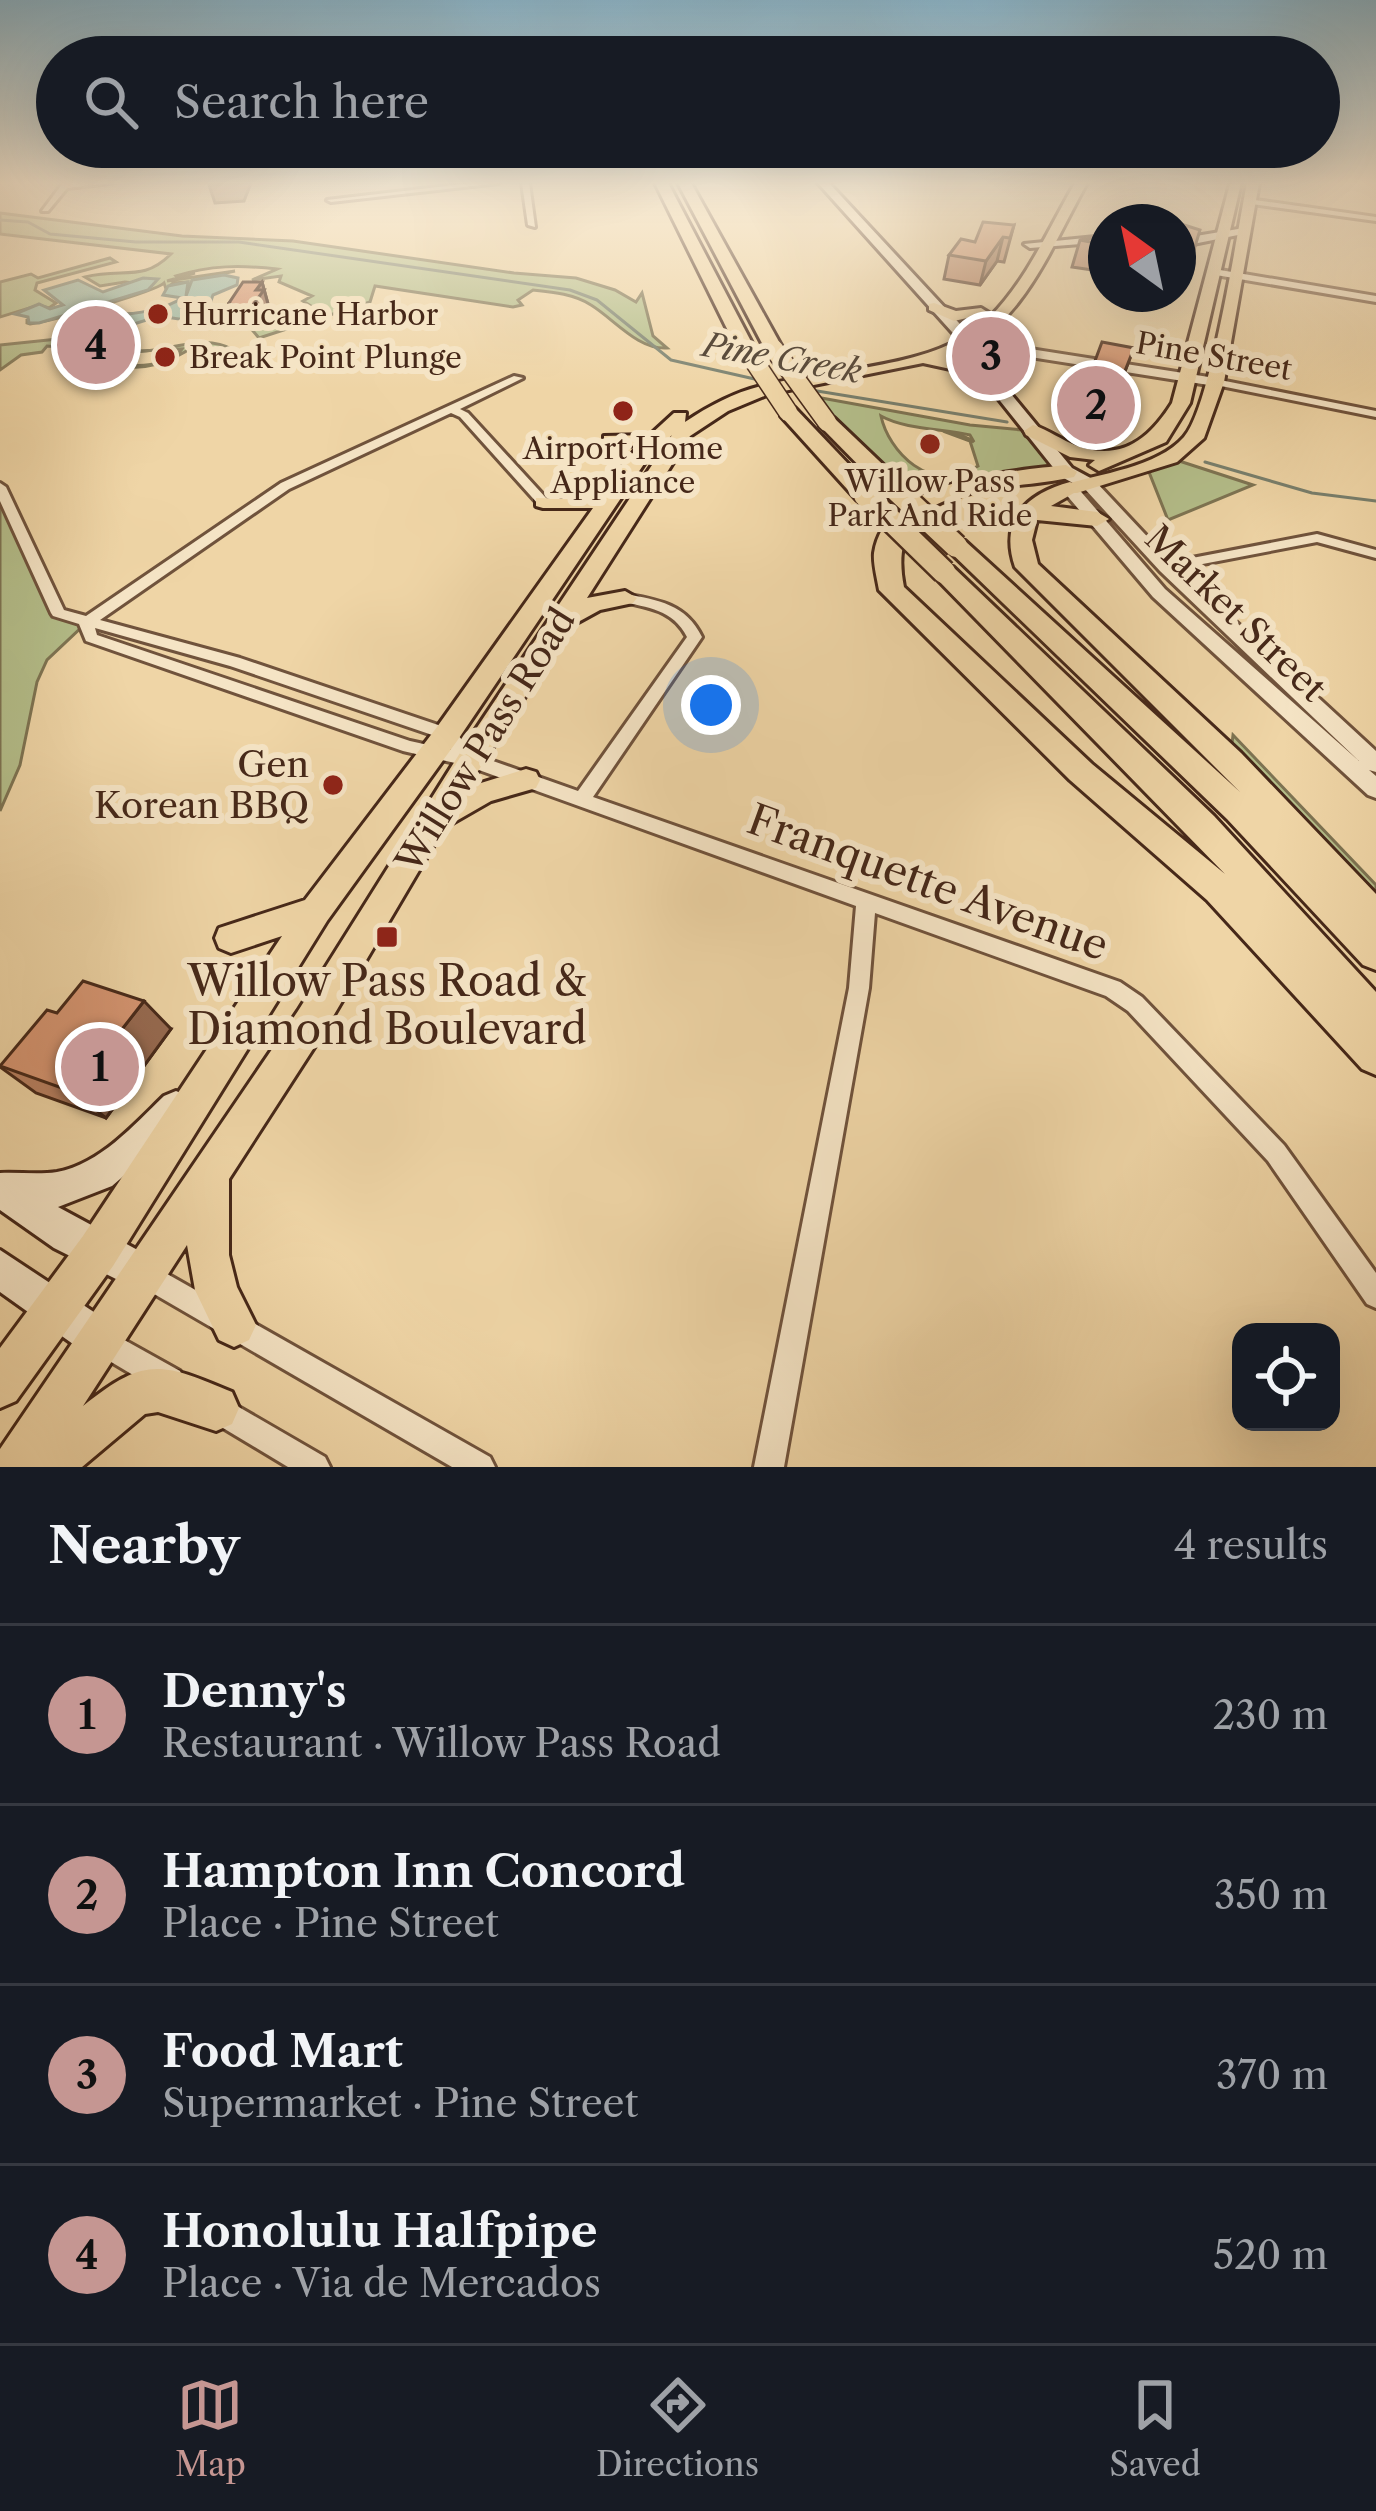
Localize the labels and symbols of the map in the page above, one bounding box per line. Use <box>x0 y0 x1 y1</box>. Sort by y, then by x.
north arrow <box>1088 204 1196 312</box>
place label: Hurricane Harbor <box>182 296 439 333</box>
pin: 4 <box>57 300 135 390</box>
marker: Hurricane Harbor <box>145 301 171 327</box>
pin: 3 <box>952 311 1030 401</box>
water label: Pine Creek <box>696 323 865 392</box>
street label: Pine Street <box>1133 324 1295 388</box>
place label: Break Point Plunge <box>189 339 462 376</box>
marker: Break Point Plunge <box>152 344 178 370</box>
pin: 2 <box>1057 360 1135 450</box>
marker: Airport Home Appliance <box>610 398 636 424</box>
place label: Airport Home Appliance <box>522 430 723 501</box>
marker: Willow Pass Park And Ride <box>917 431 943 457</box>
place label: Willow Pass Park And Ride <box>828 463 1032 534</box>
street label: Market Street <box>1137 516 1336 710</box>
street label: Willow Pass Road <box>385 600 584 881</box>
your location <box>681 675 741 735</box>
place label: Gen Korean BBQ <box>94 742 309 827</box>
marker: Gen Korean BBQ <box>320 772 346 798</box>
street label: Franquette Avenue <box>741 793 1115 971</box>
marker: Willow Pass Road & Diamond Boulevard <box>374 924 400 950</box>
place label: Willow Pass Road & Diamond Boulevard <box>187 955 587 1055</box>
pin: 1 <box>61 1022 139 1112</box>

